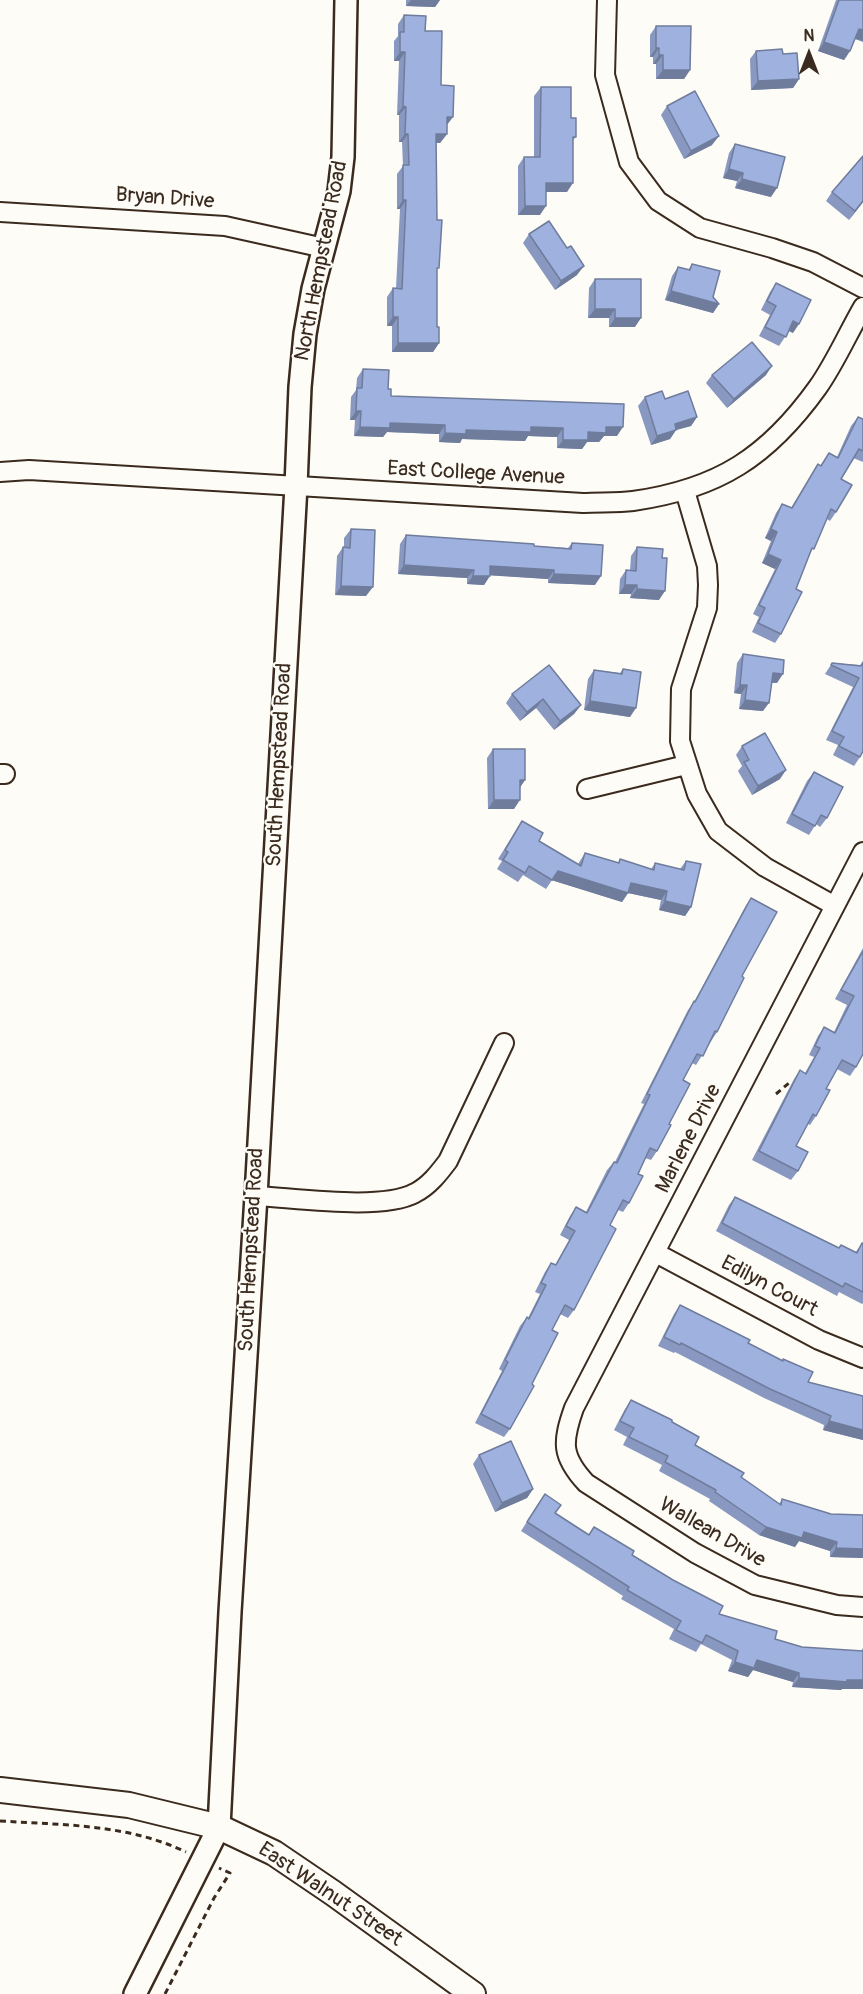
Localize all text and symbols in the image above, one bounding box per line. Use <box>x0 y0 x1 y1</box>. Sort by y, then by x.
north arrow <box>779 24 839 84</box>
text: N <box>804 26 814 46</box>
street label: North Hempstead Road <box>290 159 354 363</box>
street label: Bryan Drive <box>115 183 215 215</box>
street label: East College Avenue <box>387 457 565 491</box>
street label: South Hempstead Road <box>262 662 298 868</box>
street label: Marlene Drive <box>651 1080 727 1198</box>
street label: South Hempstead Road <box>234 1147 270 1353</box>
street label: Edilyn Court <box>716 1251 822 1323</box>
street label: Wallean Drive <box>654 1492 770 1574</box>
street label: East Walnut Street <box>253 1838 407 1952</box>

